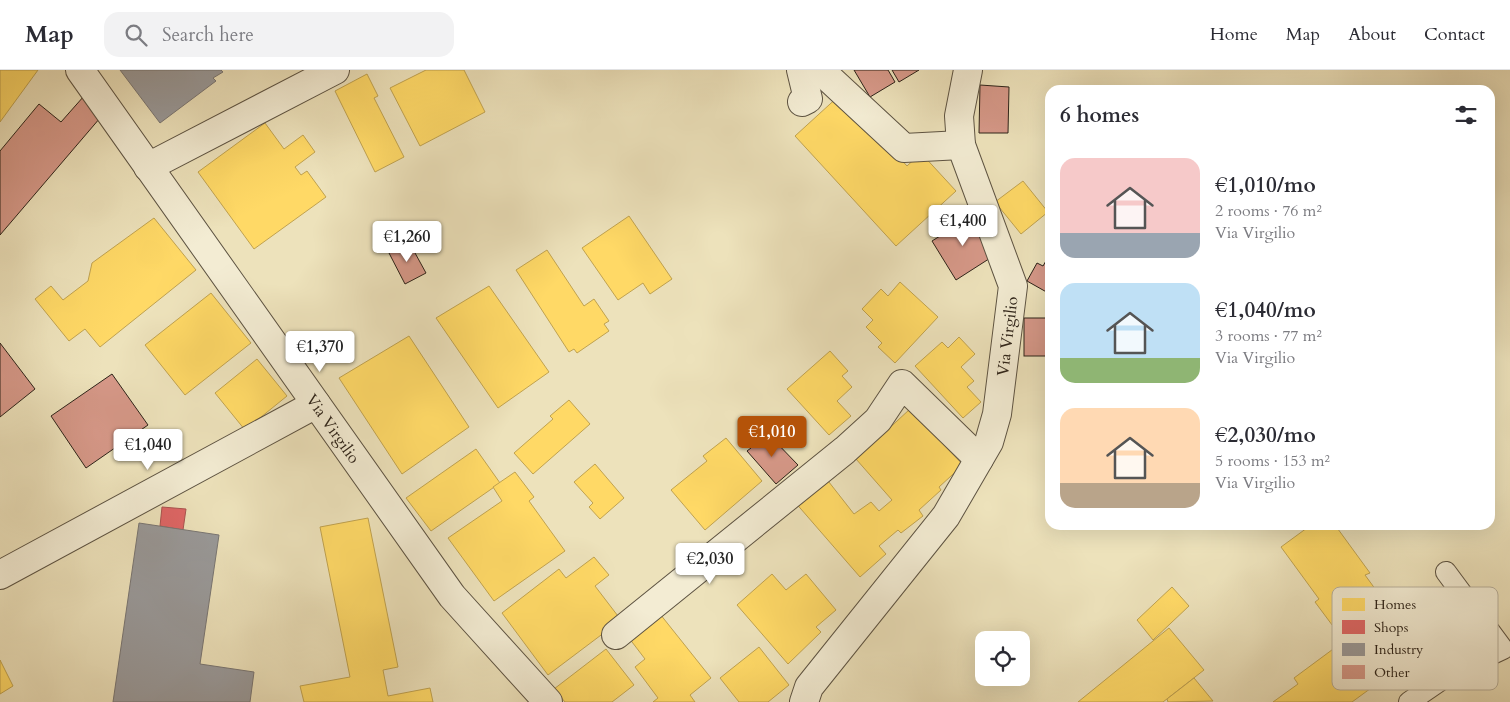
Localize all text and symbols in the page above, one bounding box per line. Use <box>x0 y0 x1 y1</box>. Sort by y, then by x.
search box <box>104 12 454 57</box>
text: Map <box>25 18 74 51</box>
icon: search <box>122 21 150 49</box>
text: Search here <box>162 22 254 48</box>
text: Home <box>1210 22 1258 47</box>
text: Map <box>1286 22 1320 47</box>
text: About <box>1348 22 1396 47</box>
text: Contact <box>1424 22 1485 47</box>
text: 6 homes <box>1060 101 1139 130</box>
icon: filters <box>1452 101 1480 129</box>
text: €1,010/mo <box>1215 171 1316 200</box>
icon: home <box>1100 178 1160 238</box>
text: 2 rooms · 76 m² <box>1215 200 1322 222</box>
pin: €1,400 <box>922 204 1004 247</box>
text: €1,400 <box>940 210 987 232</box>
pin: €1,260 <box>366 220 448 263</box>
text: Via Virgilio <box>1215 222 1295 244</box>
text: €1,260 <box>384 226 431 248</box>
street label: Via Virgilio <box>992 295 1024 378</box>
text: €1,040/mo <box>1215 296 1316 325</box>
icon: home <box>1100 303 1160 363</box>
text: 3 rooms · 77 m² <box>1215 325 1322 347</box>
pin: €1,370 <box>279 330 361 373</box>
text: €1,370 <box>297 336 344 358</box>
text: Via Virgilio <box>1215 347 1295 369</box>
street label: Via Virgilio <box>301 390 365 468</box>
pin: €1,010 <box>731 416 813 458</box>
text: €1,010 <box>749 421 796 443</box>
text: €2,030/mo <box>1215 421 1316 450</box>
pin: €1,040 <box>107 428 189 471</box>
icon: home <box>1100 428 1160 488</box>
text: €1,040 <box>125 434 172 456</box>
text: 5 rooms · 153 m² <box>1215 450 1330 472</box>
text: Via Virgilio <box>1215 472 1295 494</box>
pin: €2,030 <box>669 542 751 585</box>
text: €2,030 <box>687 548 734 570</box>
legend <box>1332 587 1498 690</box>
text: Homes <box>1374 595 1416 614</box>
text: Shops <box>1374 618 1409 637</box>
map controls <box>975 631 1030 686</box>
button: locate <box>975 631 1030 686</box>
text: Industry <box>1374 640 1424 659</box>
text: Other <box>1374 663 1411 682</box>

